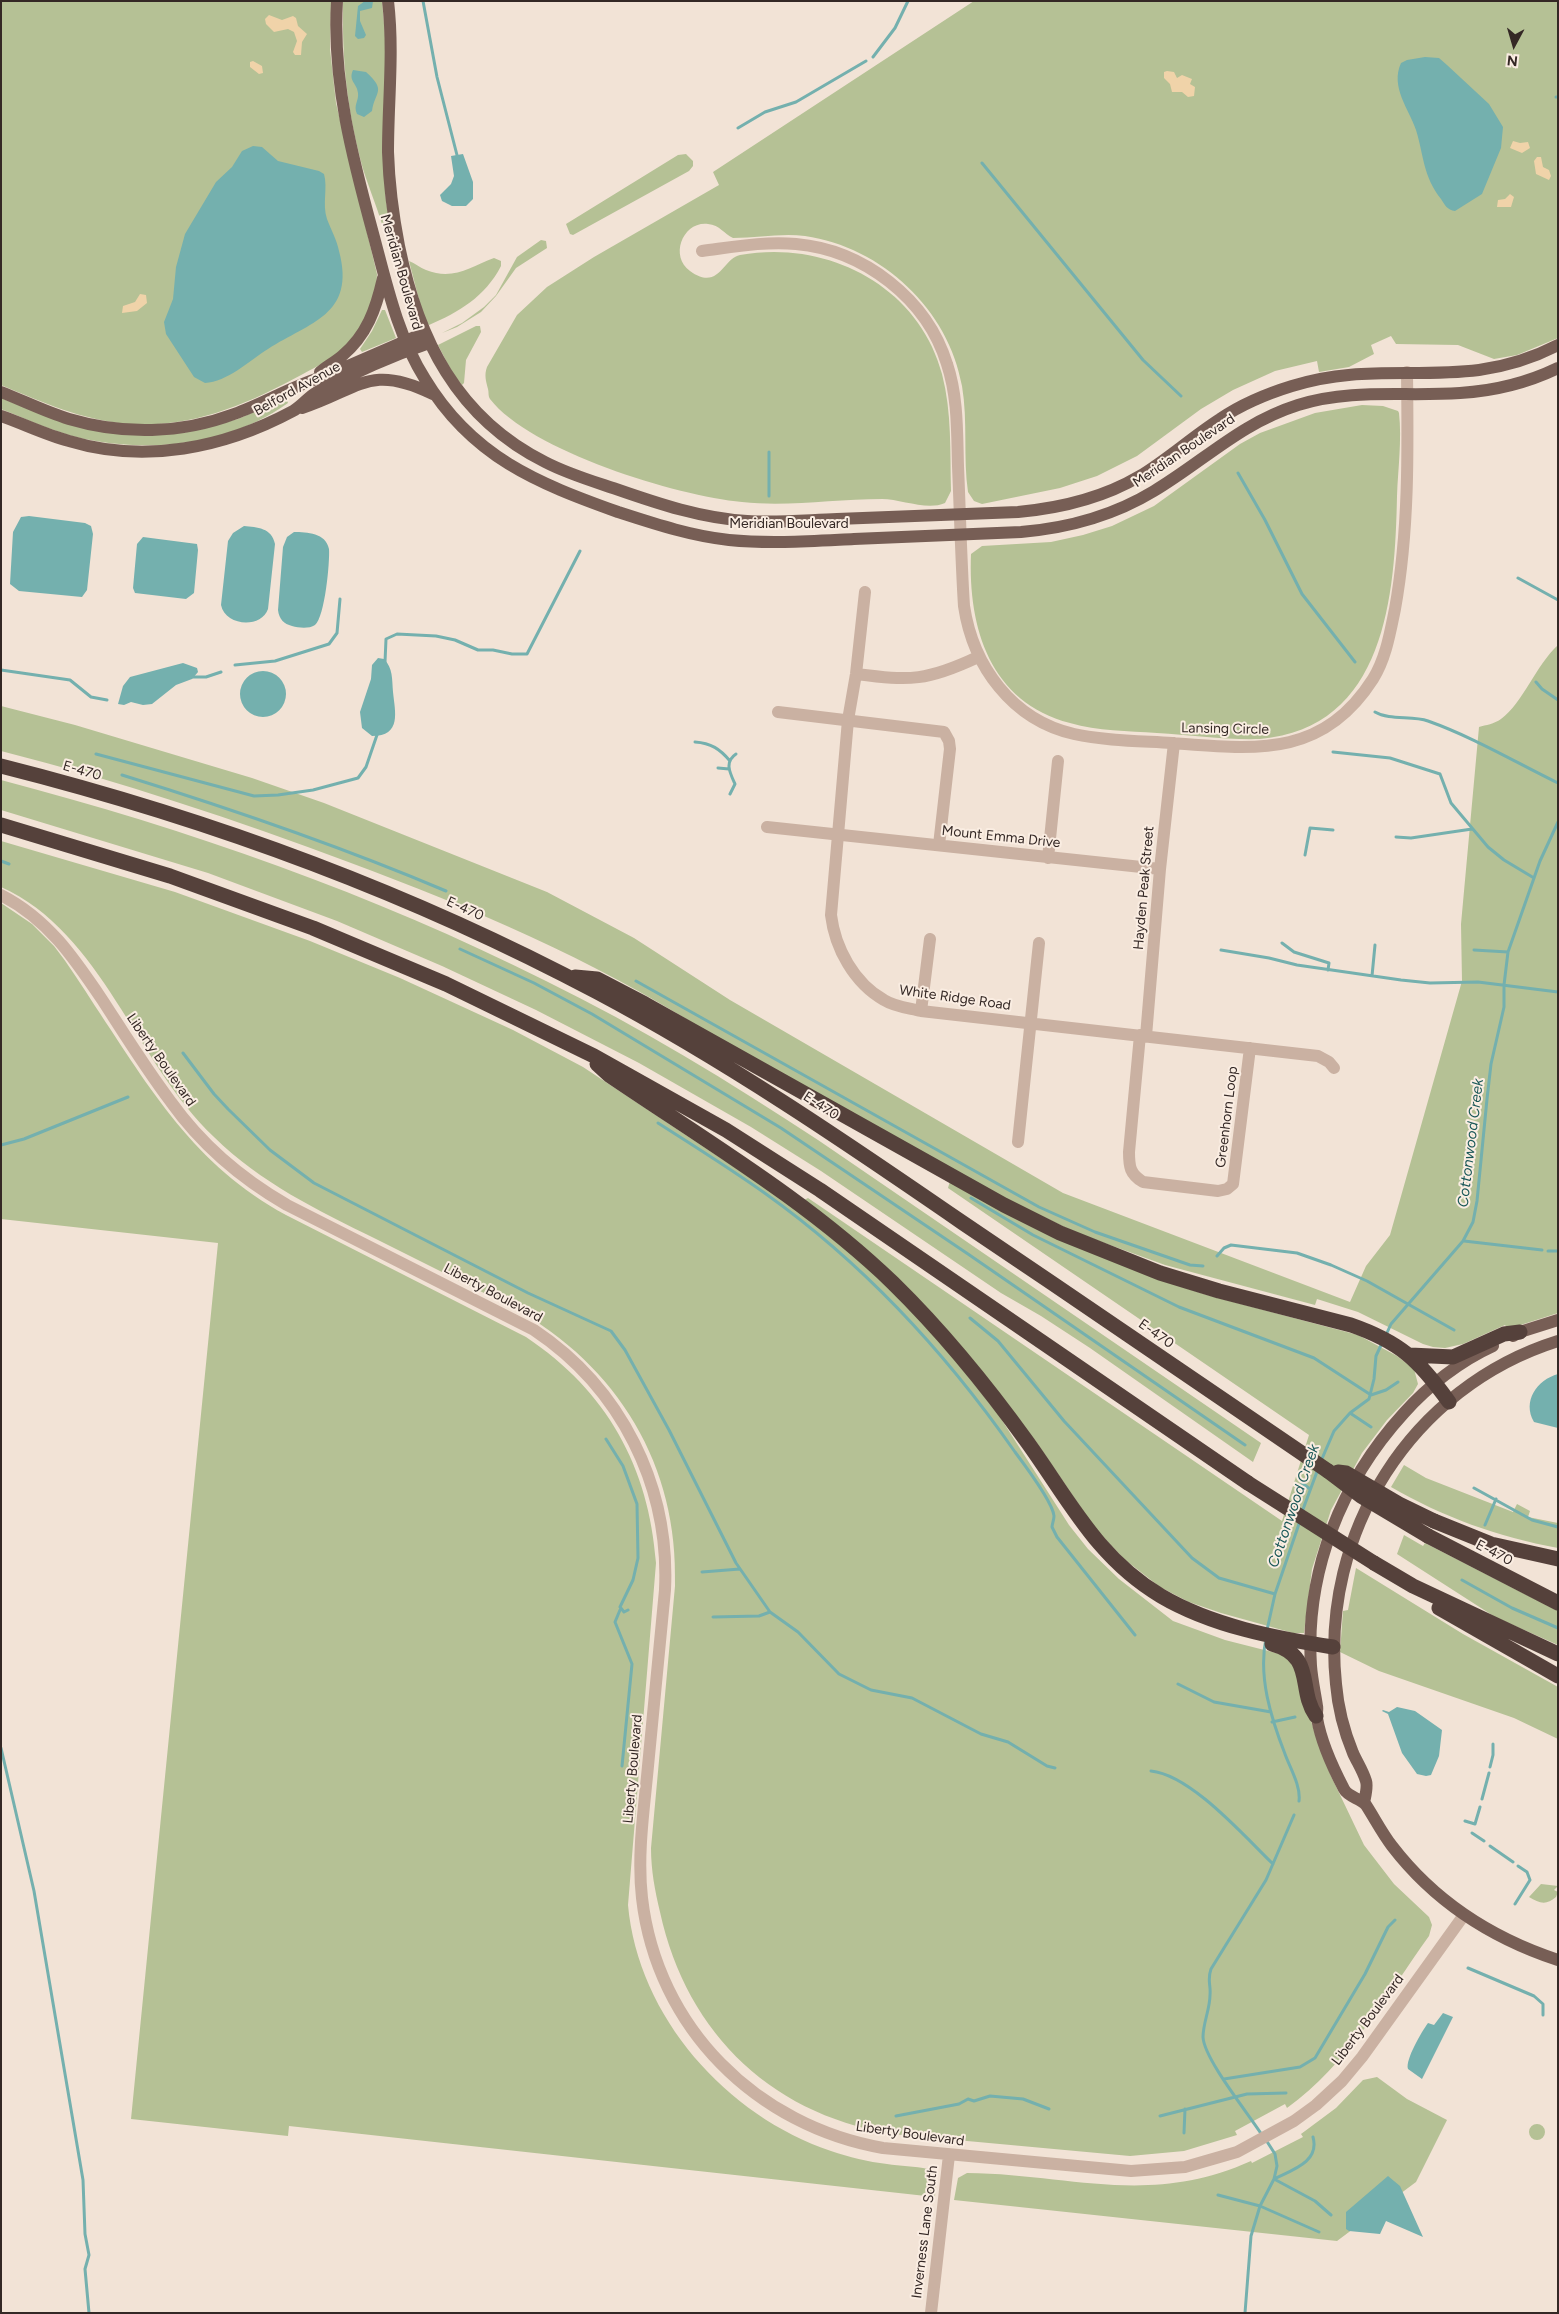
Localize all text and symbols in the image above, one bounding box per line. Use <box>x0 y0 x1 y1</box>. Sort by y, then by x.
north arrow <box>1489 20 1539 70</box>
text: N <box>1506 51 1519 69</box>
street label: Meridian Boulevard <box>376 212 426 332</box>
street label: Belford Avenue <box>251 358 343 420</box>
street label: Meridian Boulevard <box>1130 411 1238 491</box>
street label: Meridian Boulevard <box>729 516 849 532</box>
street label: Lansing Circle <box>1181 720 1269 738</box>
street label: E-470 <box>61 758 103 784</box>
street label: Mount Emma Drive <box>941 822 1061 852</box>
street label: Hayden Peak Street <box>1130 825 1158 951</box>
street label: E-470 <box>444 893 486 925</box>
street label: White Ridge Road <box>898 982 1012 1014</box>
street label: Liberty Boulevard <box>123 1010 199 1110</box>
street label: Greenhorn Loop <box>1212 1065 1242 1169</box>
water label: Cottonwood Creek <box>1454 1078 1488 1208</box>
street label: E-470 <box>800 1088 842 1124</box>
street label: Liberty Boulevard <box>441 1260 545 1326</box>
street label: E-470 <box>1135 1316 1177 1352</box>
water label: Cottonwood Creek <box>1264 1442 1324 1570</box>
street label: E-470 <box>1473 1537 1515 1569</box>
street label: Liberty Boulevard <box>620 1714 646 1824</box>
street label: Liberty Boulevard <box>1328 1971 1408 2069</box>
street label: Liberty Boulevard <box>855 2118 965 2150</box>
street label: Inverness Lane South <box>909 2165 941 2299</box>

